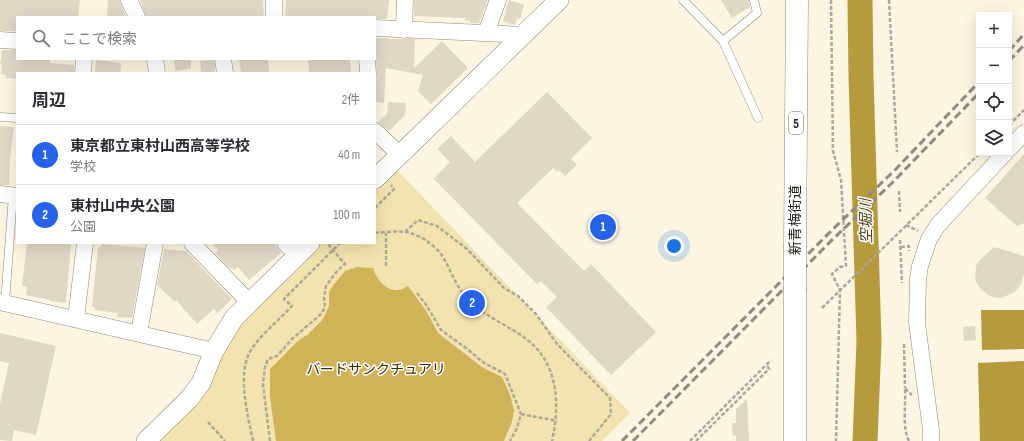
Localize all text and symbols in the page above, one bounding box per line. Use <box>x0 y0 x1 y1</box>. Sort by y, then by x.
map controls <box>976 12 1012 156</box>
button: + <box>976 12 1012 48</box>
search box <box>16 16 376 60</box>
icon: search <box>30 27 52 49</box>
text: ここで検索 <box>62 30 137 49</box>
button: − <box>976 48 1012 84</box>
button: locate <box>976 84 1012 120</box>
text: 周辺 <box>32 91 66 111</box>
text: 2件 <box>342 92 360 108</box>
road number: 5 <box>789 112 803 134</box>
button: layers <box>976 120 1012 156</box>
text: 東京都立東村山西高等学校 <box>70 137 250 156</box>
text: 1 <box>42 147 48 163</box>
text: 40 m <box>338 147 360 163</box>
text: 学校 <box>70 159 96 175</box>
street label: 新青梅街道 <box>787 185 804 255</box>
water label: 空堀川 <box>857 196 876 244</box>
text: 東村山中央公園 <box>70 197 175 216</box>
text: 2 <box>42 207 48 223</box>
text: 100 m <box>333 207 360 223</box>
pin: 1 <box>590 212 616 242</box>
text: 公園 <box>70 219 96 235</box>
your location <box>664 236 684 256</box>
pin: 2 <box>459 288 485 318</box>
park label: バードサンクチュアリ <box>306 361 446 378</box>

